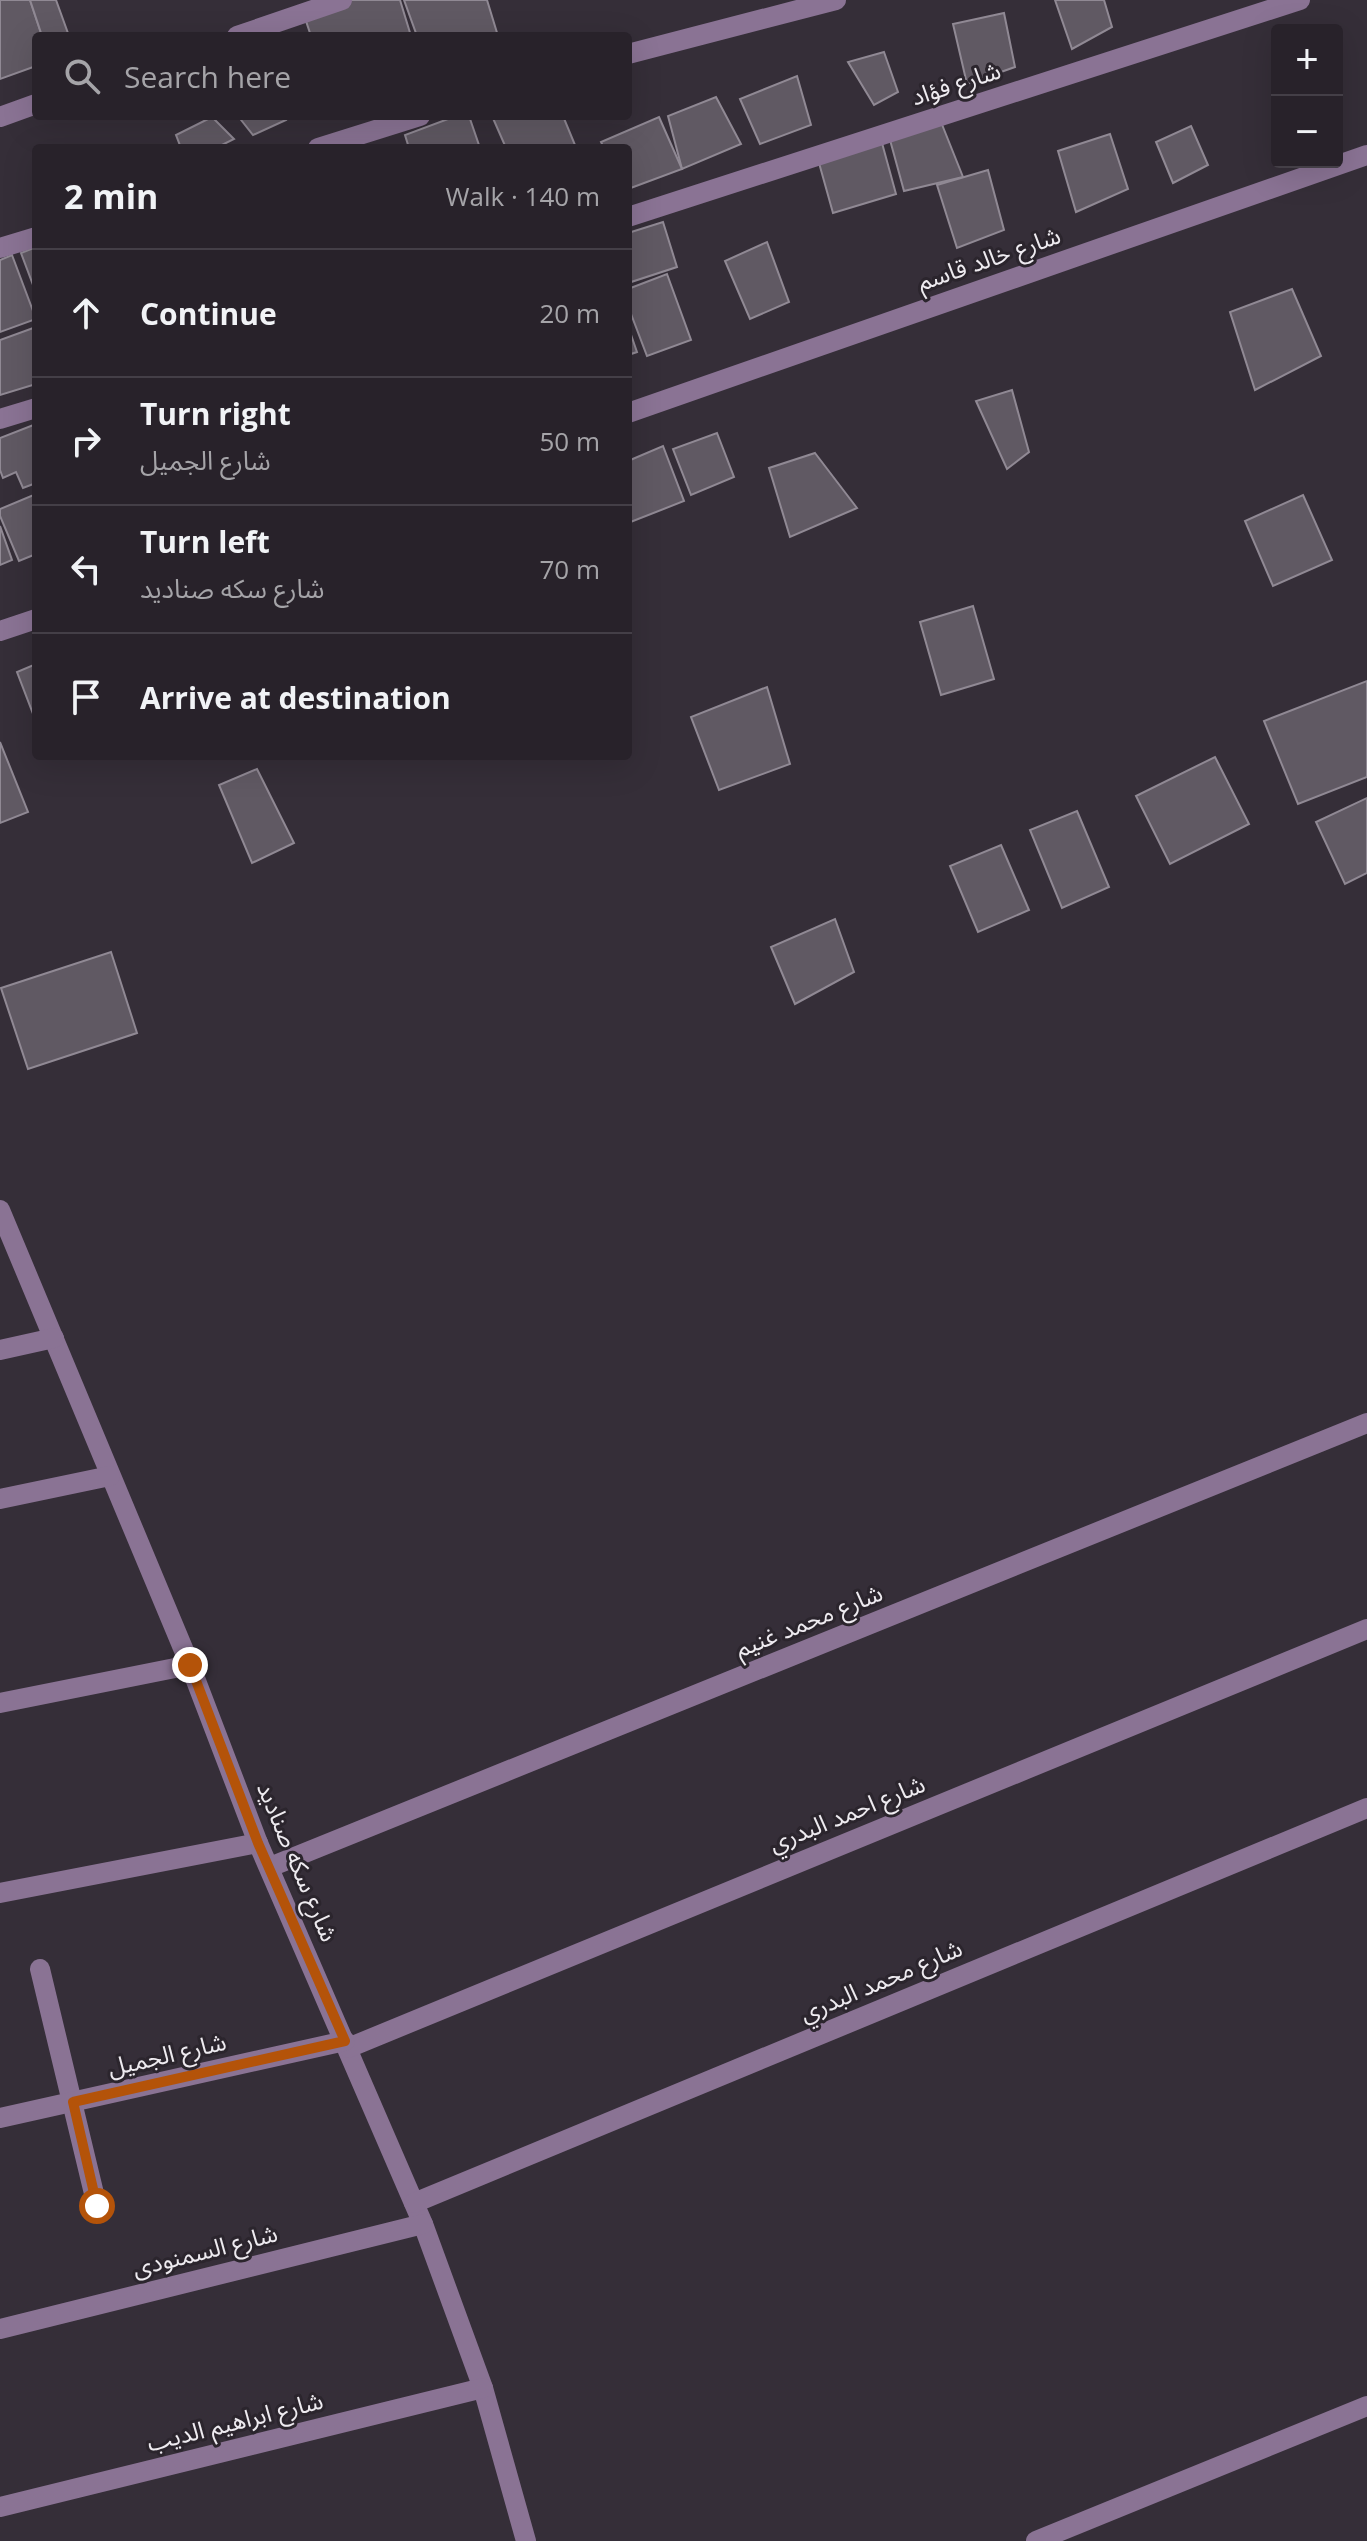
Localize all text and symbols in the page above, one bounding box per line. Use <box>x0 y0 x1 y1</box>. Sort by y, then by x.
map controls <box>1271 24 1343 168</box>
button: + <box>1271 24 1343 96</box>
search box <box>32 32 632 120</box>
street label: شارع فؤاد <box>907 53 1005 114</box>
icon: search <box>60 54 104 98</box>
text: Search here <box>124 56 291 97</box>
button: − <box>1271 96 1343 168</box>
text: 2 min <box>64 173 158 219</box>
text: Walk · 140 m <box>446 178 600 214</box>
street label: شارع خالد قاسم <box>913 218 1065 299</box>
icon: ahead <box>64 291 108 335</box>
text: Continue <box>140 293 277 334</box>
text: 20 m <box>539 295 600 331</box>
text: Turn right <box>140 393 291 434</box>
icon: right <box>64 419 108 463</box>
text: 50 m <box>539 423 600 459</box>
text: شارع الجميل <box>140 442 271 478</box>
text: Turn left <box>140 521 270 562</box>
icon: left <box>64 547 108 591</box>
text: 70 m <box>539 551 600 587</box>
text: شارع سكه صناديد <box>140 570 324 606</box>
icon: arrive <box>64 675 108 719</box>
text: Arrive at destination <box>140 677 451 718</box>
street label: شارع محمد غنيم <box>730 1575 888 1666</box>
route end <box>172 1647 208 1683</box>
street label: شارع احمد البدري <box>763 1766 931 1862</box>
street label: شارع سكه صناديد <box>248 1777 347 1947</box>
street label: شارع محمد البدري <box>794 1930 968 2032</box>
street label: شارع الجميل <box>104 2024 230 2085</box>
route start <box>79 2188 115 2224</box>
street label: شارع السمنودى <box>129 2216 281 2285</box>
street label: شارع ابراهيم الديب <box>143 2383 327 2460</box>

